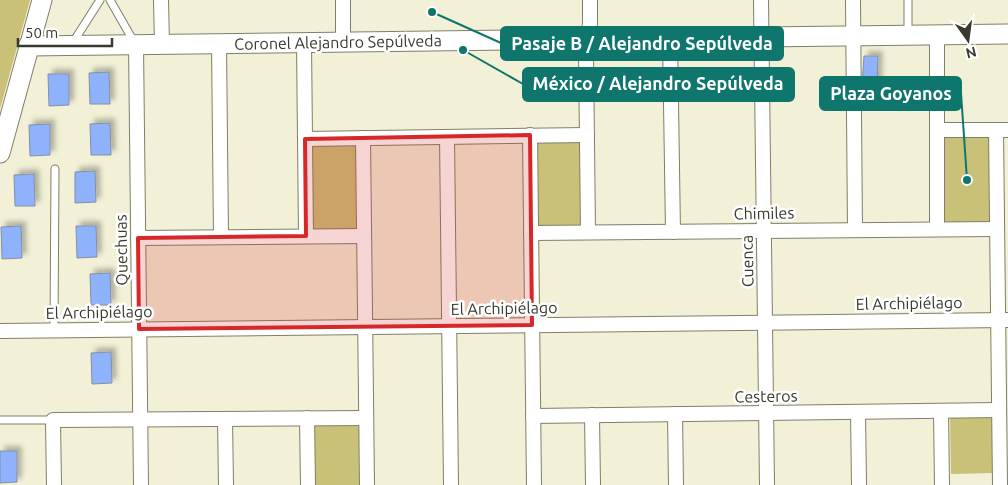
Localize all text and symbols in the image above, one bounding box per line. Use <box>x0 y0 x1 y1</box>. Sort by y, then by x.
scale bar <box>18 15 111 47</box>
north arrow <box>943 15 993 65</box>
text: 50 m <box>25 24 58 41</box>
callout: Pasaje B / Alejandro Sepúlveda <box>501 27 783 60</box>
street label: Coronel Alejandro Sepúlveda <box>234 31 442 53</box>
text: Pasaje B / Alejandro Sepúlveda <box>511 33 773 53</box>
text: N <box>964 44 978 62</box>
callout: México / Alejandro Sepúlveda <box>523 68 794 101</box>
text: México / Alejandro Sepúlveda <box>532 73 784 93</box>
callout: Plaza Goyanos <box>820 77 961 110</box>
text: Plaza Goyanos <box>830 83 952 103</box>
street label: Chimiles <box>734 203 794 223</box>
street label: Quechuas <box>111 214 131 286</box>
street label: Cuenca <box>738 235 756 287</box>
street label: El Archipiélago <box>855 293 963 313</box>
street label: El Archipiélago <box>450 298 558 318</box>
street label: El Archipiélago <box>45 302 153 322</box>
street label: Cesteros <box>734 386 798 406</box>

